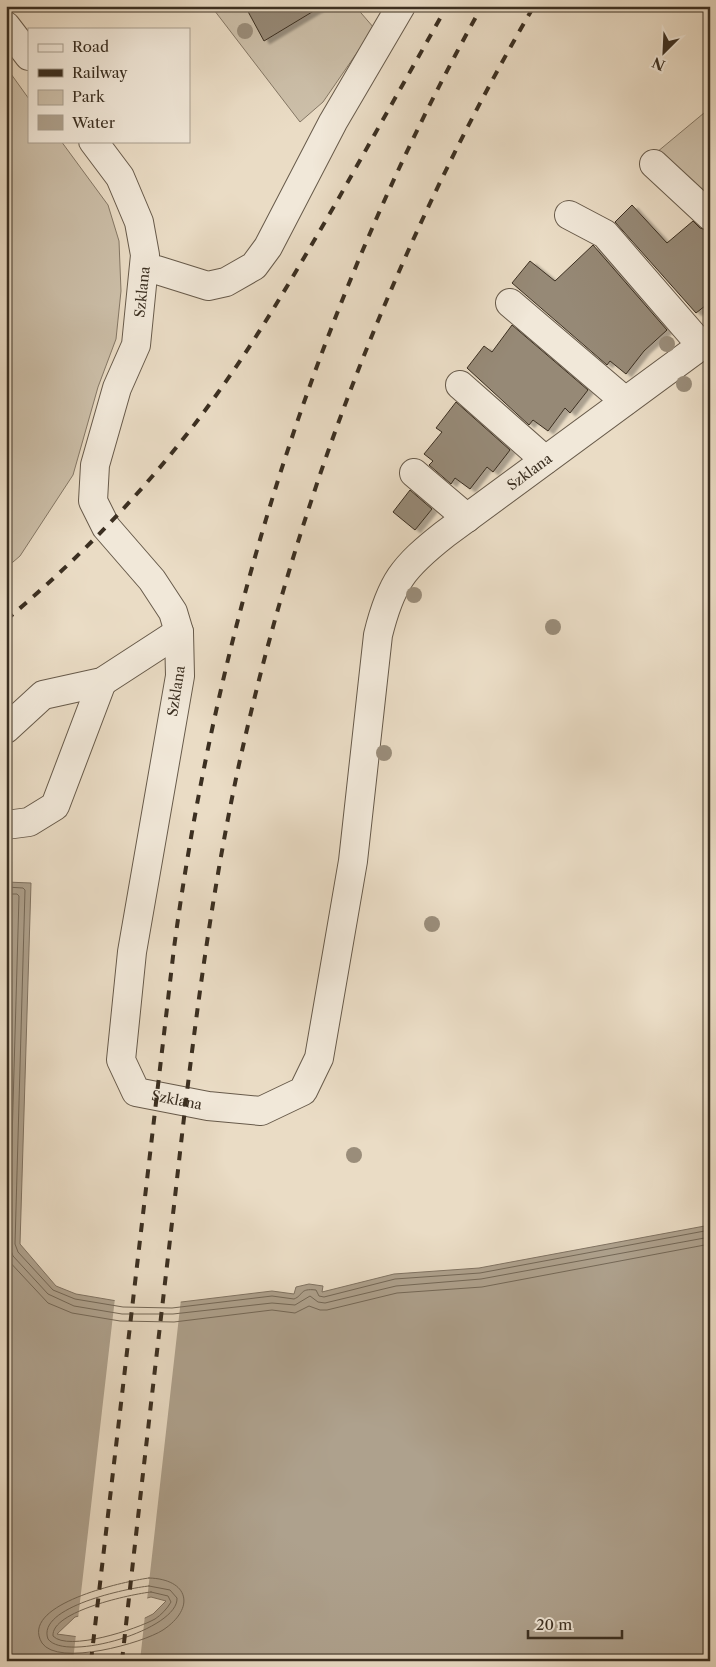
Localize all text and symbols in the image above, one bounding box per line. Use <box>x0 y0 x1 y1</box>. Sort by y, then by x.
legend <box>28 28 190 142</box>
north arrow <box>638 28 688 78</box>
text: Road <box>72 37 109 56</box>
text: N <box>649 53 668 75</box>
text: Railway <box>72 63 128 82</box>
text: Park <box>72 87 106 106</box>
text: Water <box>71 113 116 132</box>
street label: Szklana <box>130 265 154 318</box>
street label: Szklana <box>503 449 556 494</box>
street label: Szklana <box>163 664 189 718</box>
street label: Szklana <box>150 1086 204 1114</box>
scale bar <box>528 1607 622 1639</box>
text: 20 m <box>536 1615 572 1634</box>

